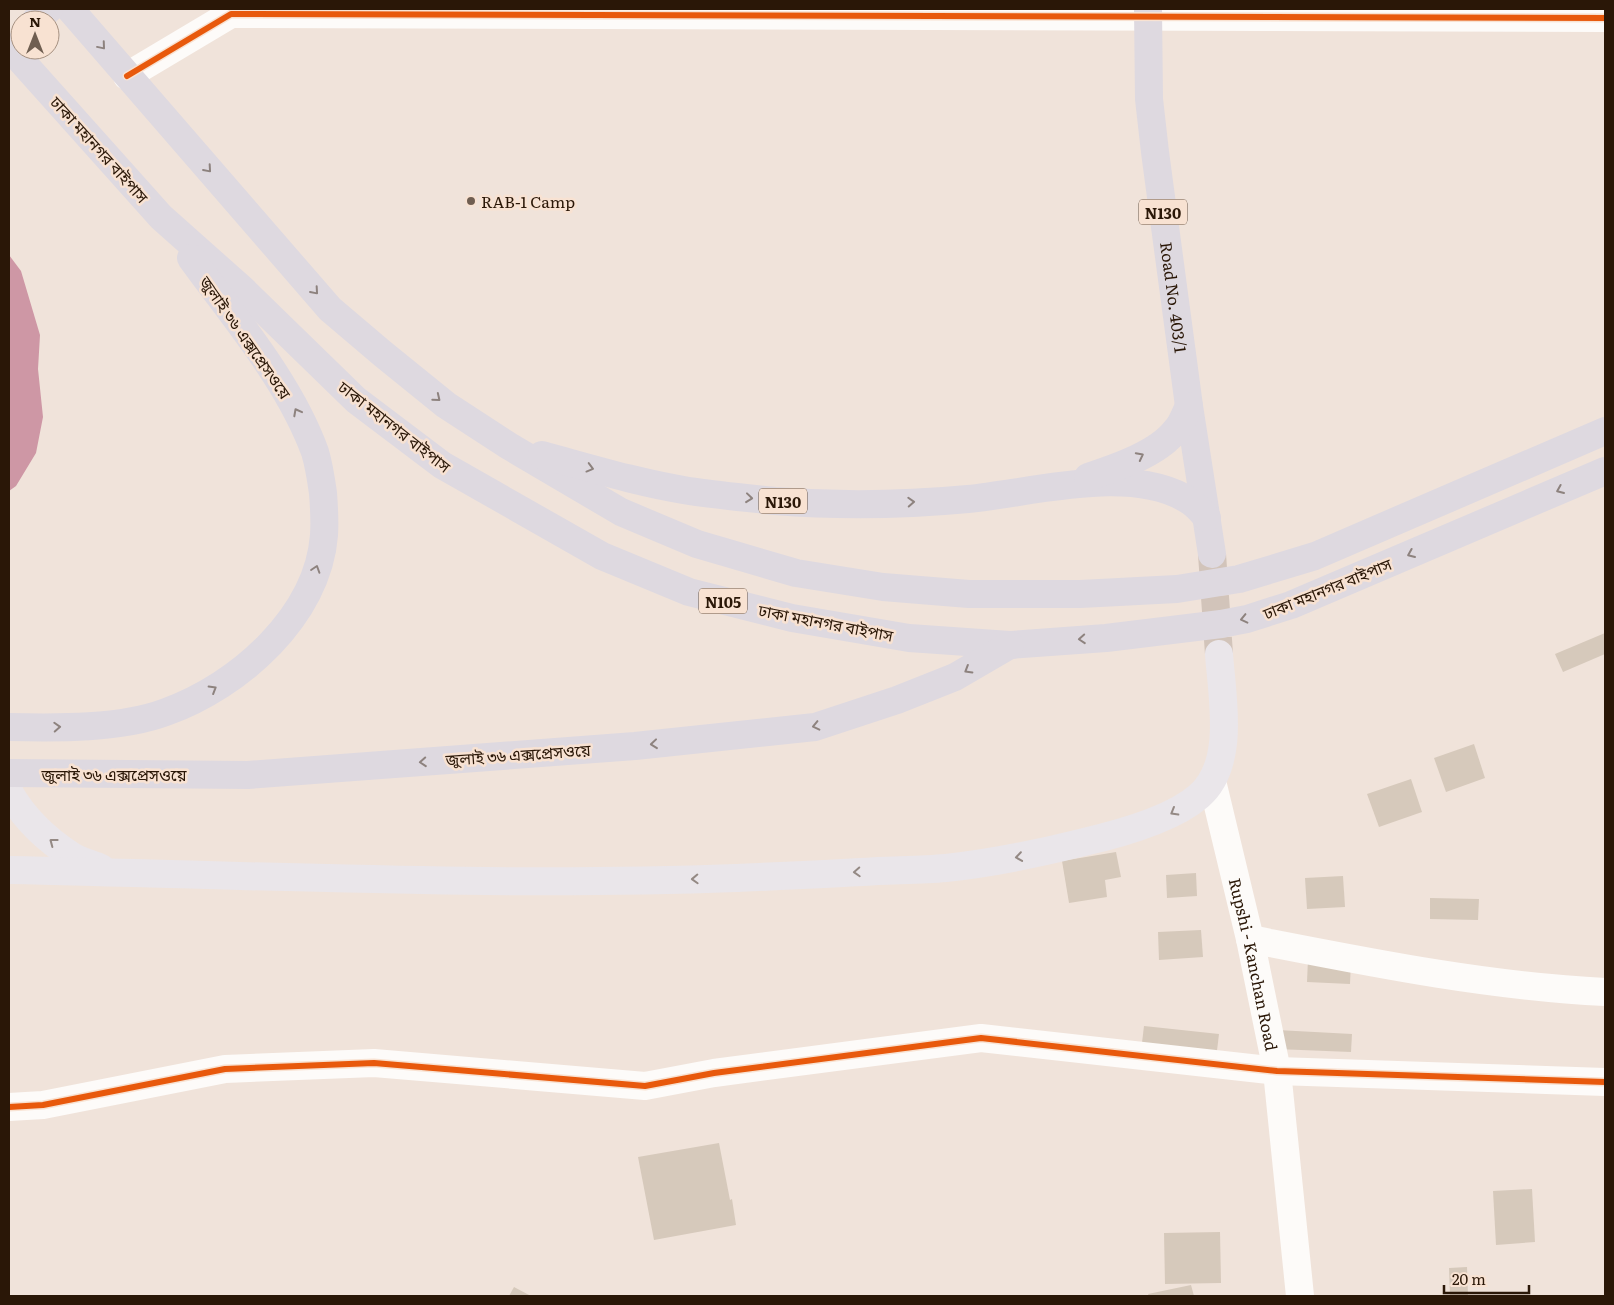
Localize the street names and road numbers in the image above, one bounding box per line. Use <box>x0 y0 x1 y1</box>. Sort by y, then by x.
street label: ঢাকা মহানগর বাইপাস <box>45 89 155 209</box>
road number: N130 <box>1139 200 1187 224</box>
street label: Road No. 403/1 <box>1155 240 1194 355</box>
street label: জুলাই ৩৬ এক্সপ্রেসওয়ে <box>194 270 298 404</box>
street label: ঢাকা মহানগর বাইপাস <box>333 374 457 478</box>
road number: N130 <box>759 488 807 514</box>
street label: ঢাকা মহানগর বাইপাস <box>1258 551 1396 625</box>
road number: N105 <box>699 588 747 614</box>
street label: ঢাকা মহানগর বাইপাস <box>756 597 896 647</box>
street label: জুলাই ৩৬ এক্সপ্রেসওয়ে <box>444 737 592 771</box>
street label: জুলাই ৩৬ এক্সপ্রেসওয়ে <box>40 762 188 786</box>
street label: Rupshi - Kanchan Road <box>1224 875 1285 1053</box>

